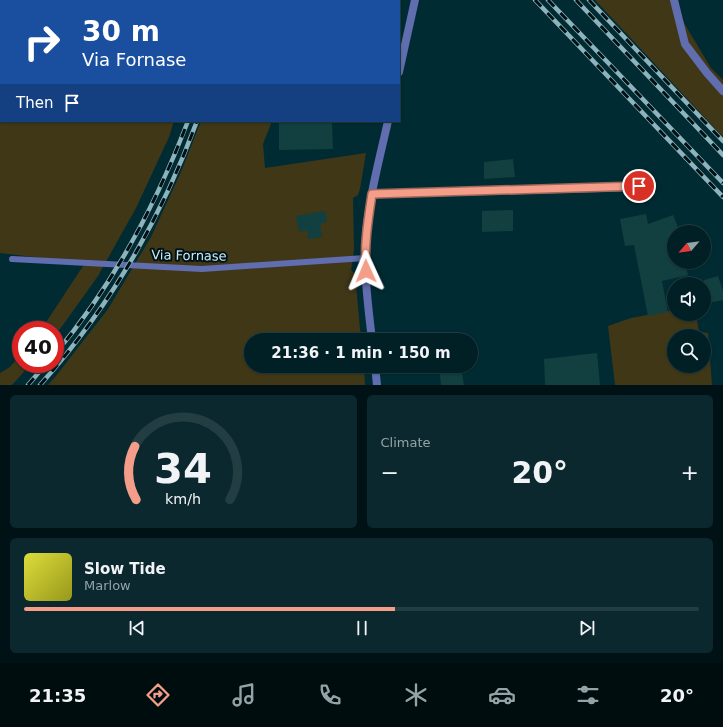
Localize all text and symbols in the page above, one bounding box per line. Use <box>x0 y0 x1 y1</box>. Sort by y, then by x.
text: 30 m <box>82 15 160 48</box>
icon: right <box>16 16 68 68</box>
text: Via Fornase <box>82 49 186 70</box>
icon: arrive <box>61 92 83 114</box>
text: Then <box>16 94 53 112</box>
pin <box>622 169 656 203</box>
icon: arrive <box>628 175 650 197</box>
north arrow <box>667 225 711 269</box>
map controls <box>667 225 711 373</box>
street label: Via Fornase <box>151 247 227 264</box>
position arrow <box>345 250 387 292</box>
button: sound <box>667 277 711 321</box>
speed limit sign: 40 <box>12 321 64 373</box>
button: search <box>667 329 711 373</box>
text: 21:36 · 1 min · 150 m <box>271 344 451 362</box>
text: Climate <box>381 435 431 450</box>
text: 34 <box>154 443 212 492</box>
text: 20° <box>511 455 568 490</box>
text: − <box>381 460 399 485</box>
text: + <box>681 460 699 485</box>
text: km/h <box>165 490 201 506</box>
text: Slow Tide <box>84 560 166 578</box>
text: Marlow <box>84 578 131 593</box>
icon: previous <box>126 617 148 639</box>
icon: pause <box>351 617 373 639</box>
icon: next <box>576 617 598 639</box>
icon: directions <box>144 681 172 709</box>
icon: music <box>230 681 258 709</box>
icon: phone <box>316 681 344 709</box>
icon: climate <box>402 681 430 709</box>
icon: car <box>488 681 516 709</box>
icon: filters <box>574 681 602 709</box>
text: 21:35 <box>29 685 86 706</box>
text: 20° <box>660 685 694 706</box>

